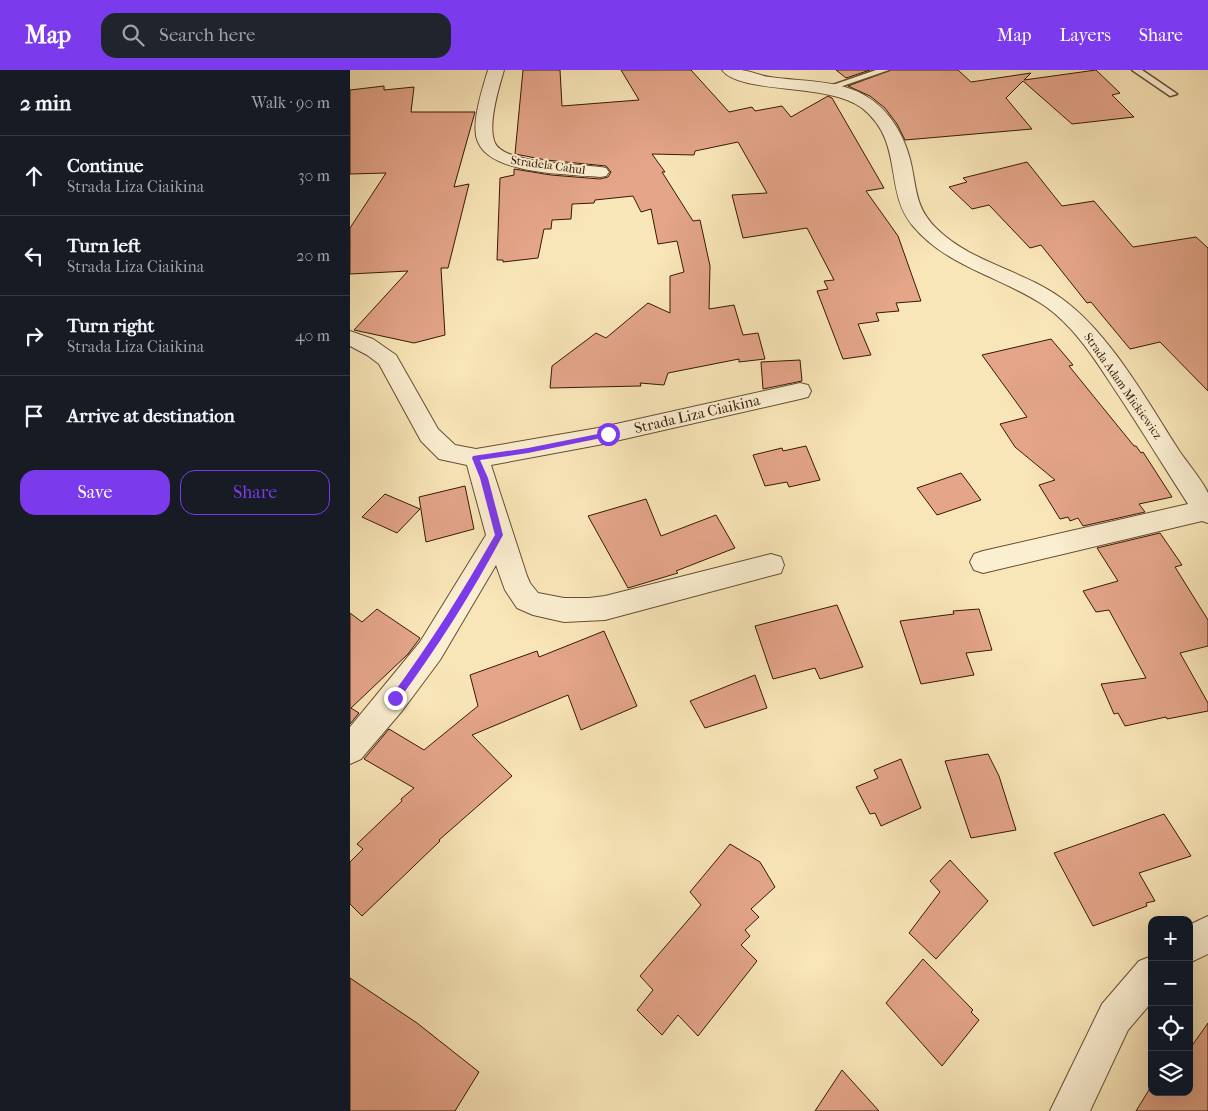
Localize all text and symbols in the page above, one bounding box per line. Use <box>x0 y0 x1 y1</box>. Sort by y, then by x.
search box <box>101 13 451 58</box>
text: Map <box>25 21 71 49</box>
icon: search <box>119 21 147 49</box>
text: Search here <box>159 24 255 46</box>
text: Map <box>997 25 1031 46</box>
text: Layers <box>1059 25 1111 46</box>
text: Share <box>1139 25 1183 46</box>
text: 2 min <box>20 91 71 115</box>
text: Walk · 90 m <box>251 93 330 112</box>
street label: Stradela Cahul <box>510 153 587 177</box>
text: Continue <box>67 155 143 177</box>
icon: ahead <box>20 162 48 190</box>
text: 30 m <box>298 166 330 185</box>
text: Strada Liza Ciaikina <box>67 177 204 196</box>
text: Turn left <box>67 235 141 257</box>
icon: left <box>20 242 48 270</box>
text: 20 m <box>296 246 330 265</box>
text: Strada Liza Ciaikina <box>67 257 204 276</box>
text: Turn right <box>67 315 154 337</box>
icon: right <box>20 322 48 350</box>
text: 40 m <box>295 326 330 345</box>
street label: Strada Adam Mickiewicz <box>1081 330 1165 442</box>
text: Strada Liza Ciaikina <box>67 337 204 356</box>
street label: Strada Liza Ciaikina <box>632 391 763 437</box>
icon: arrive <box>20 402 48 430</box>
text: Arrive at destination <box>67 405 235 427</box>
route start <box>597 423 620 446</box>
button: Save <box>20 470 170 515</box>
button: Share <box>180 470 330 515</box>
route end <box>384 687 407 710</box>
map controls <box>1148 916 1193 1096</box>
button: + <box>1148 916 1193 961</box>
button: − <box>1148 961 1193 1006</box>
button: locate <box>1148 1006 1193 1051</box>
button: layers <box>1148 1051 1193 1096</box>

